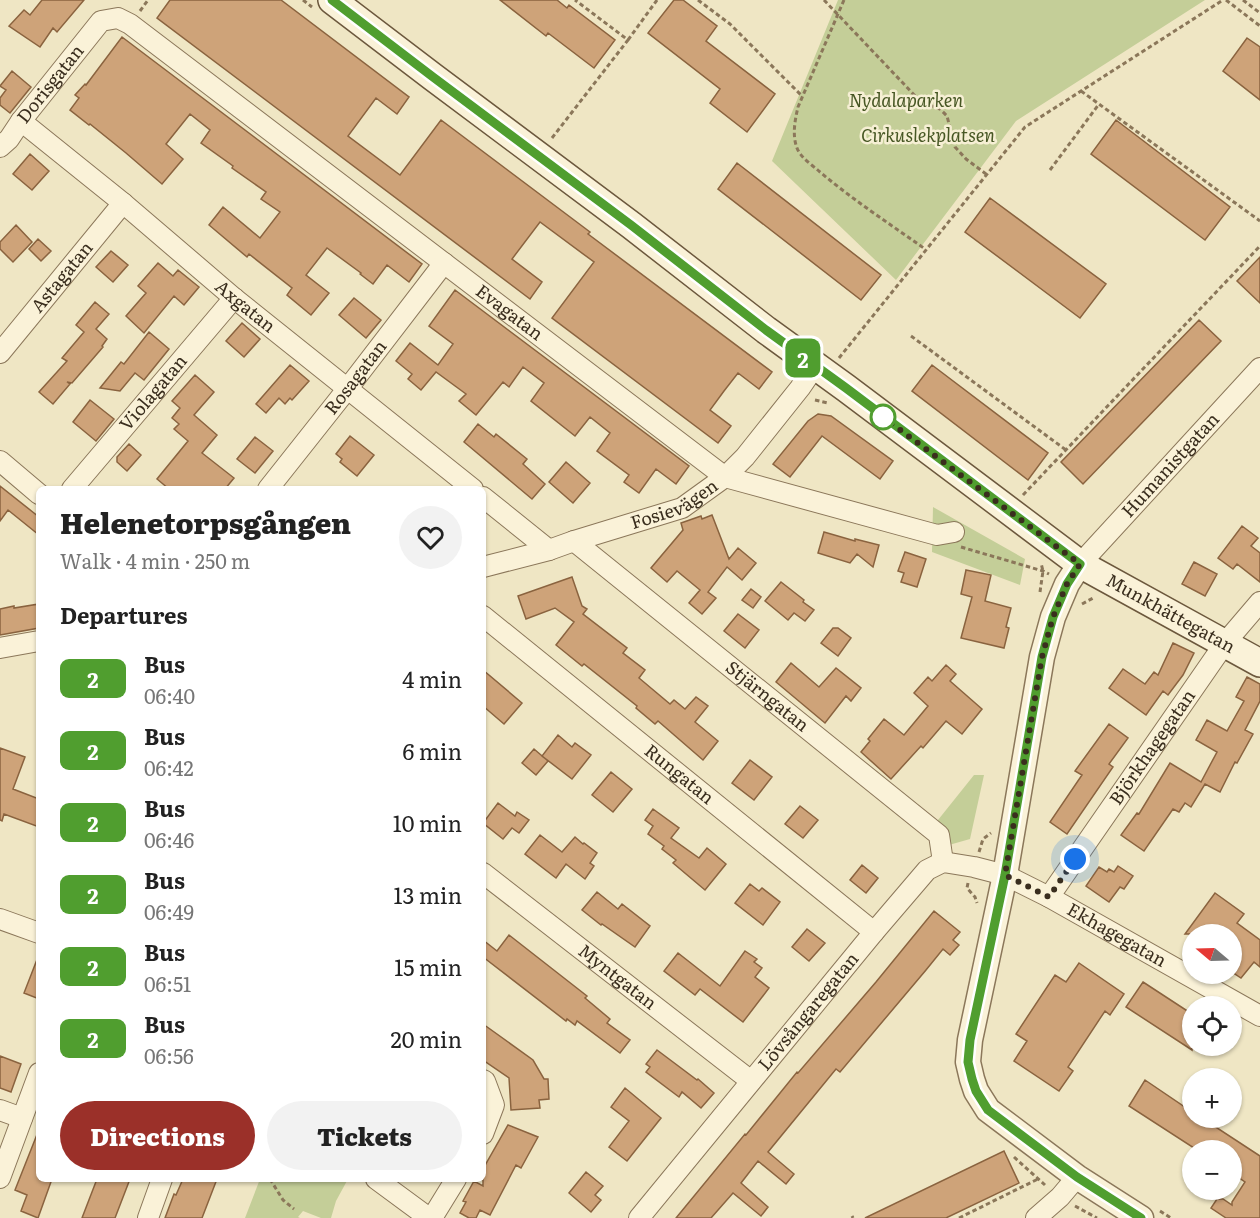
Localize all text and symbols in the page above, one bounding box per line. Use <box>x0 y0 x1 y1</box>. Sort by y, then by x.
street label: Dorisgatan <box>9 38 89 128</box>
park label: Nydalaparken <box>849 86 963 113</box>
park label: Cirkuslekplatsen <box>861 121 995 148</box>
street label: Astagatan <box>23 235 99 318</box>
street label: Axgatan <box>210 273 282 338</box>
street label: Evagatan <box>471 277 550 346</box>
street label: Rosagatan <box>317 333 392 420</box>
line badge: 2 <box>784 338 822 378</box>
text: 2 <box>797 343 809 374</box>
street label: Violagatan <box>112 348 193 436</box>
unlabelled marker <box>870 404 896 430</box>
street label: Humanistgatan <box>1114 406 1225 523</box>
street label: Fosievägen <box>627 471 723 535</box>
text: Helenetorpsgången <box>60 501 351 543</box>
button: heart <box>399 506 462 569</box>
text: Walk · 4 min · 250 m <box>60 545 250 575</box>
street label: Munkhättegatan <box>1102 566 1241 659</box>
text: Departures <box>60 598 187 631</box>
text: Bus <box>144 647 185 680</box>
street label: Stjärngatan <box>720 653 816 738</box>
text: 4 min <box>402 662 462 695</box>
text: 2 <box>87 663 99 694</box>
text: 06:40 <box>144 680 195 710</box>
street label: Björkhagegatan <box>1102 683 1201 810</box>
text: Bus <box>144 719 185 752</box>
text: 6 min <box>403 734 462 767</box>
text: 2 <box>87 735 99 766</box>
street label: Rungatan <box>639 737 721 810</box>
text: 06:42 <box>144 752 194 782</box>
text: Bus <box>144 791 185 824</box>
text: 10 min <box>393 806 462 839</box>
text: 2 <box>87 807 99 838</box>
text: 06:46 <box>144 824 194 854</box>
your location <box>1060 844 1090 874</box>
text: Bus <box>144 863 185 896</box>
text: 13 min <box>393 878 462 911</box>
text: 2 <box>87 879 99 910</box>
street label: Ekhagegatan <box>1063 895 1172 973</box>
text: 06:49 <box>144 896 194 926</box>
north arrow <box>1182 924 1242 984</box>
map controls <box>1182 924 1242 1200</box>
text: Bus <box>144 935 185 968</box>
street label: Myntgatan <box>573 937 663 1015</box>
street label: Lövsångaregatan <box>750 946 864 1076</box>
text: 15 min <box>394 950 462 983</box>
text: 2 <box>87 951 99 982</box>
text: 06:51 <box>144 968 191 998</box>
button: locate <box>1182 996 1242 1056</box>
text: Bus <box>144 1007 185 1040</box>
text: 20 min <box>390 1022 462 1055</box>
text: 2 <box>87 1023 99 1054</box>
text: 06:56 <box>144 1040 194 1070</box>
button: + <box>1182 1068 1242 1128</box>
button: Directions <box>60 1101 255 1170</box>
button: Tickets <box>267 1101 462 1170</box>
button: − <box>1182 1140 1242 1200</box>

